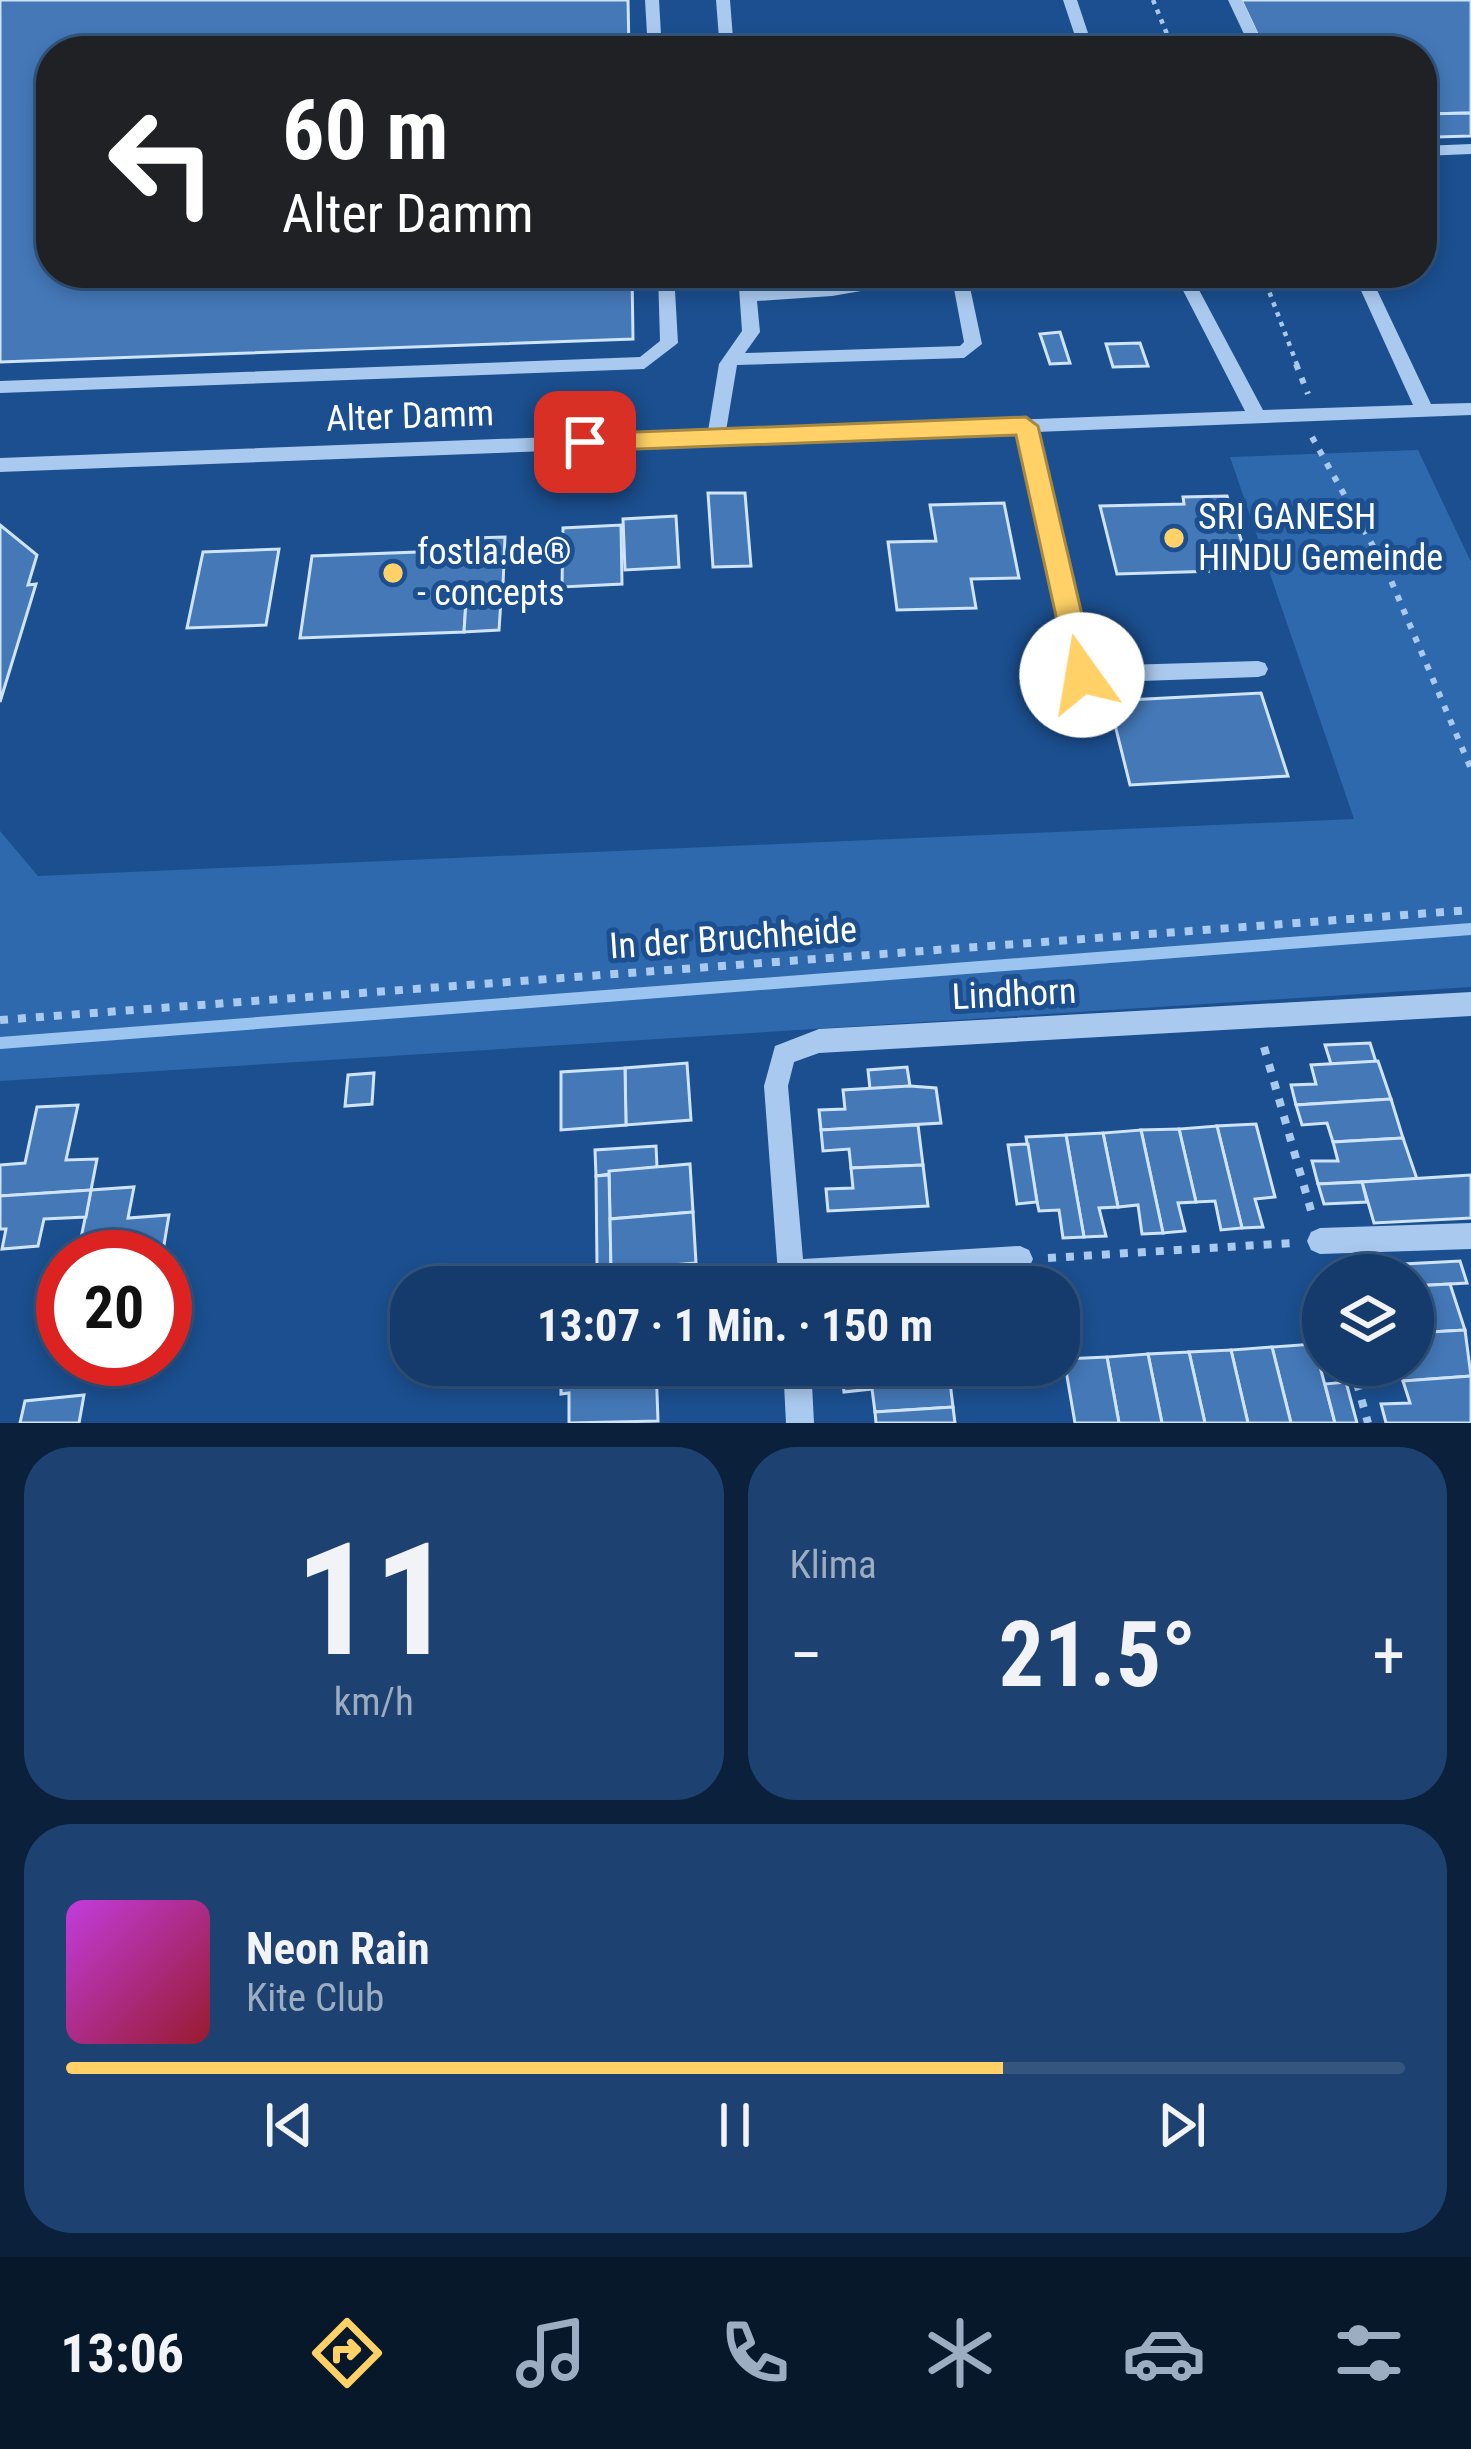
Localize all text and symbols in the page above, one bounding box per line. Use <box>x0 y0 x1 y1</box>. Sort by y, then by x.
text: 60 m <box>282 81 449 180</box>
icon: left <box>84 84 240 240</box>
text: Alter Damm <box>282 182 534 245</box>
pin <box>534 391 636 493</box>
street label: Alter Damm <box>325 392 495 440</box>
icon: arrive <box>552 409 618 475</box>
place label: SRI GANESH HINDU Gemeinde <box>1198 496 1443 579</box>
marker: SRI GANESH HINDU Gemeinde <box>1161 525 1187 551</box>
place label: fostla.de® - concepts <box>417 531 572 614</box>
marker: fostla.de® - concepts <box>380 560 406 586</box>
position arrow <box>1019 612 1145 738</box>
street label: In der Bruchheide <box>608 908 858 968</box>
street label: Lindhorn <box>951 970 1077 1018</box>
speed limit sign: 20 <box>36 1230 192 1386</box>
map controls <box>1302 1254 1434 1386</box>
button: layers <box>1302 1254 1434 1386</box>
text: 13:07 · 1 Min. · 150 m <box>537 1299 933 1352</box>
text: 11 <box>295 1509 453 1692</box>
text: Klima <box>790 1542 877 1588</box>
text: 21.5° <box>999 1603 1196 1708</box>
text: − <box>790 1617 823 1694</box>
text: + <box>1372 1617 1405 1694</box>
text: km/h <box>334 1679 414 1725</box>
text: Neon Rain <box>246 1922 430 1975</box>
text: Kite Club <box>246 1975 384 2021</box>
icon: previous <box>256 2092 322 2158</box>
icon: pause <box>702 2092 768 2158</box>
icon: next <box>1149 2092 1215 2158</box>
icon: directions <box>305 2311 389 2395</box>
icon: music <box>509 2311 593 2395</box>
icon: phone <box>713 2311 797 2395</box>
icon: climate <box>918 2311 1002 2395</box>
icon: car <box>1122 2311 1206 2395</box>
icon: filters <box>1327 2311 1411 2395</box>
text: 13:06 <box>60 2322 184 2385</box>

